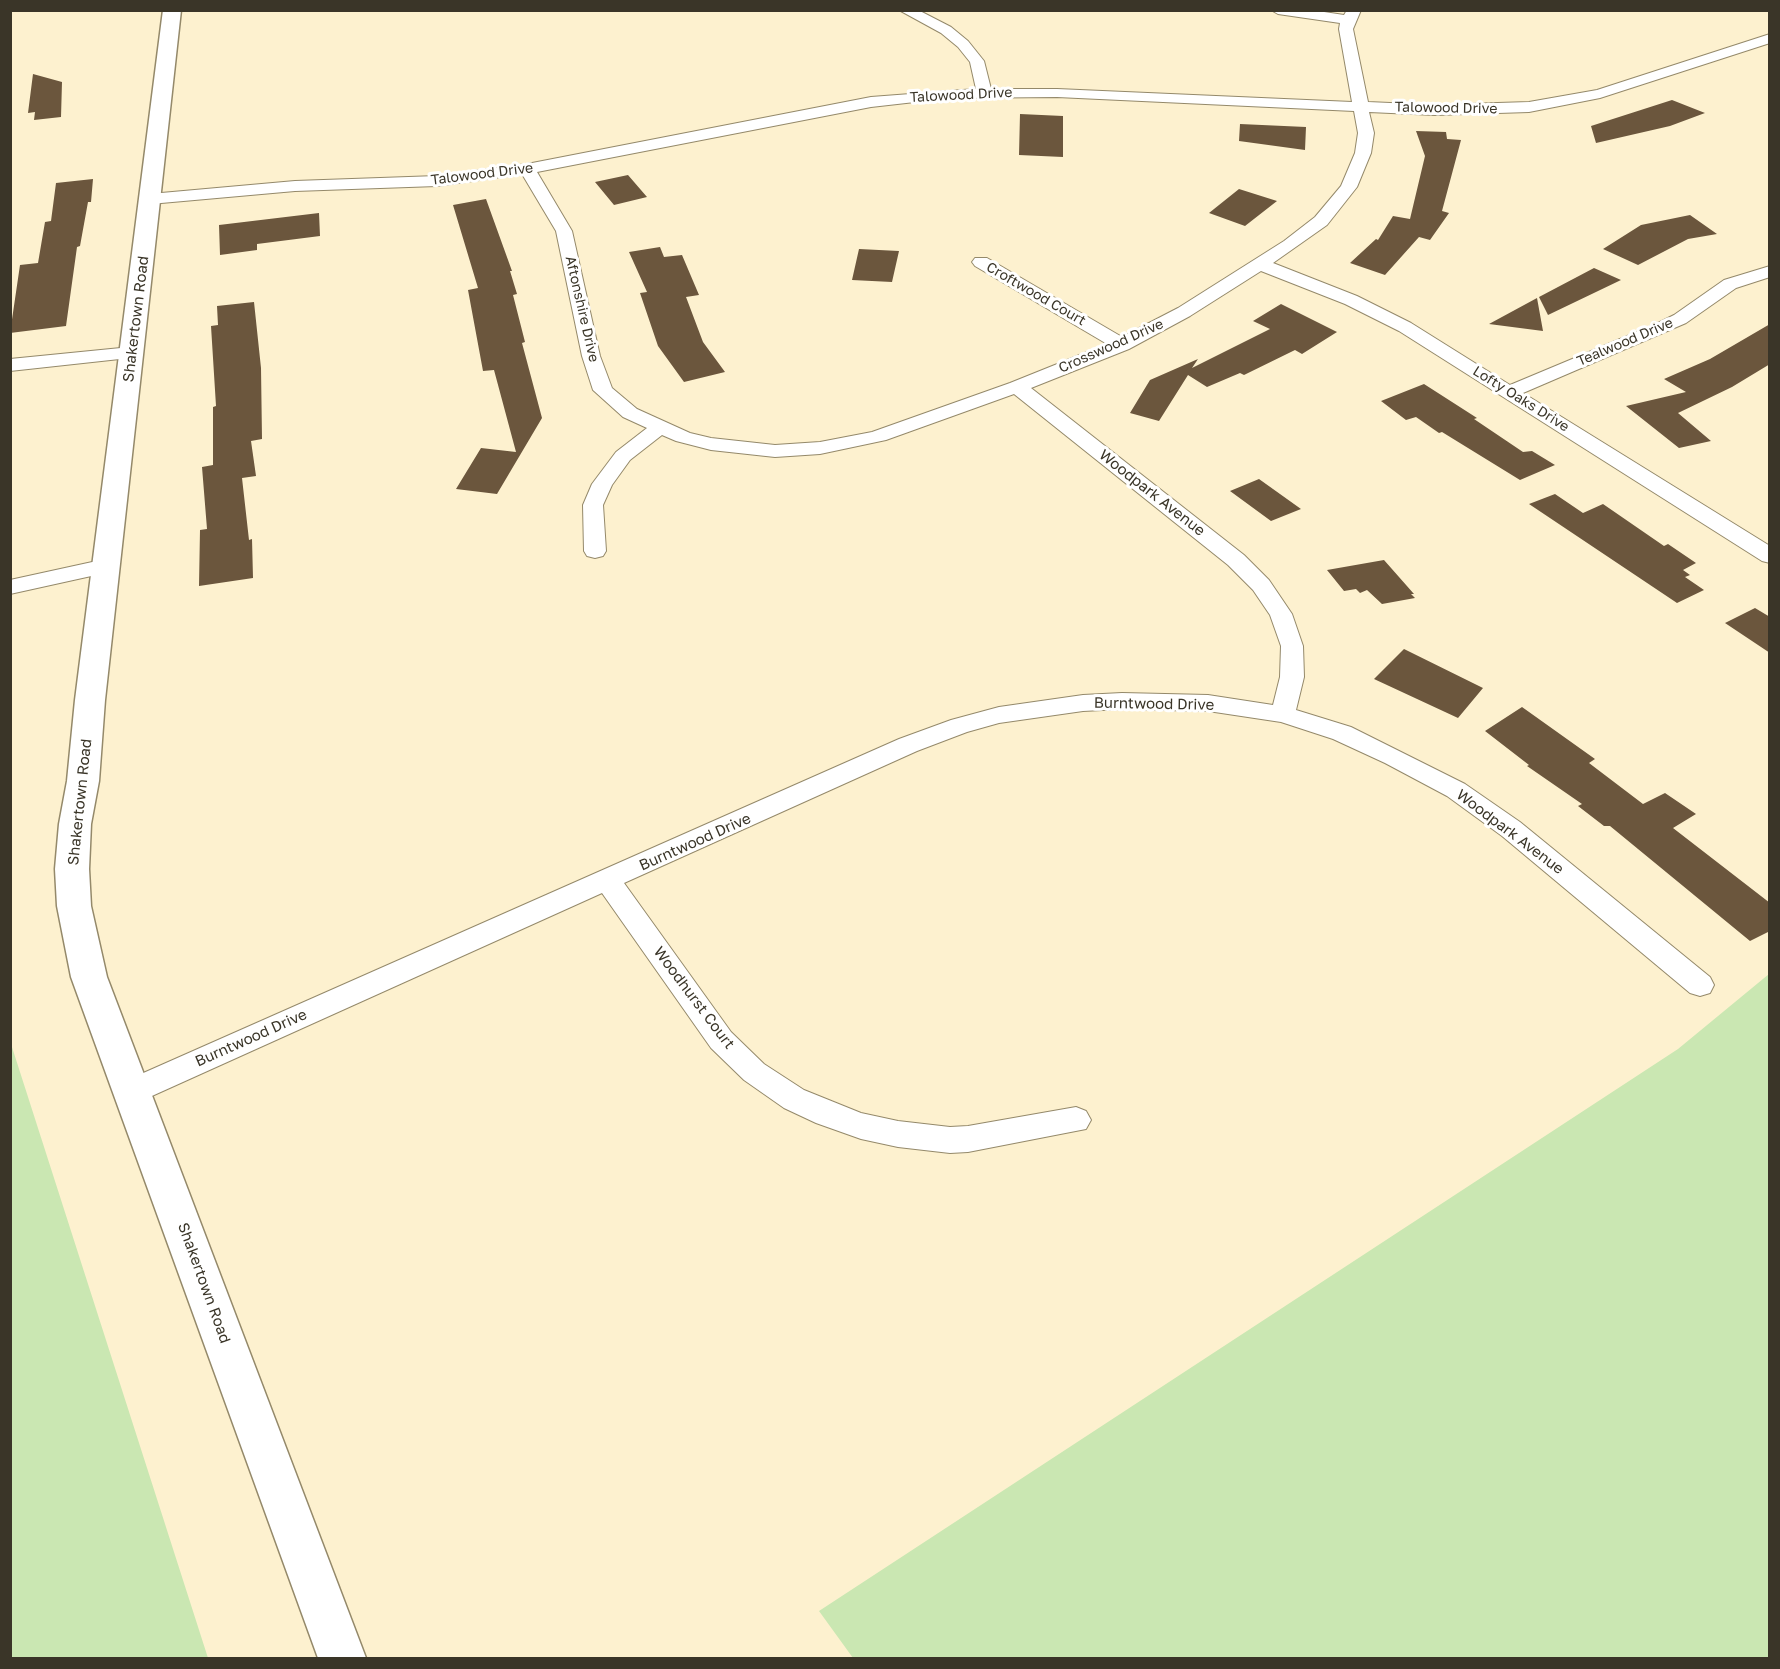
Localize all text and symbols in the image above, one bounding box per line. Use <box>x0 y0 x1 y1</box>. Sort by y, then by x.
street label: Talowood Drive <box>909 84 1013 106</box>
street label: Talowood Drive <box>1394 99 1498 117</box>
street label: Talowood Drive <box>430 159 534 189</box>
street label: Aftonshire Drive <box>562 254 602 364</box>
street label: Shakertown Road <box>119 255 153 383</box>
street label: Croftwood Court <box>983 259 1089 329</box>
street label: Tealwood Drive <box>1574 314 1676 370</box>
street label: Crosswood Drive <box>1056 315 1166 377</box>
street label: Lofty Oaks Drive <box>1470 363 1572 435</box>
street label: Woodpark Avenue <box>1095 446 1209 540</box>
street label: Burntwood Drive <box>1094 694 1214 714</box>
street label: Shakertown Road <box>64 738 96 866</box>
street label: Woodpark Avenue <box>1453 786 1567 878</box>
street label: Burntwood Drive <box>636 809 754 875</box>
street label: Woodhurst Court <box>650 943 738 1053</box>
street label: Burntwood Drive <box>192 1005 310 1071</box>
street label: Shakertown Road <box>174 1220 234 1346</box>

